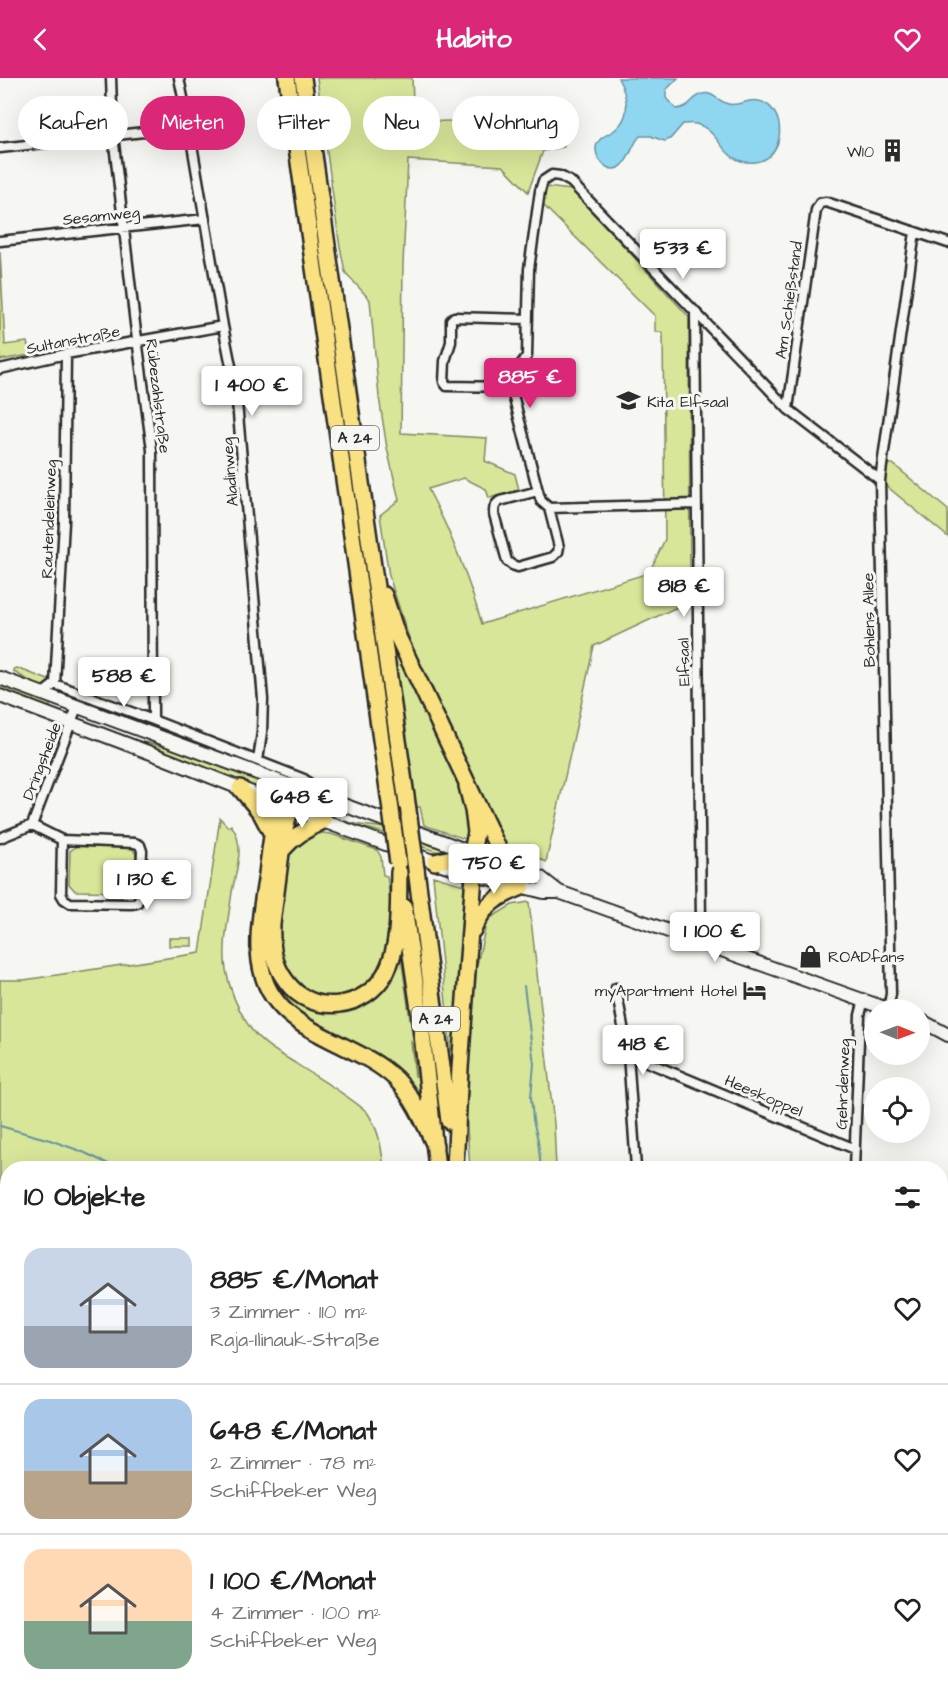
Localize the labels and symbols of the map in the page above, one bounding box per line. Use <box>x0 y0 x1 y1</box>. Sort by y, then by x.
building icon: W10 <box>879 138 905 164</box>
place label: W10 <box>847 141 874 163</box>
street label: Sesamweg <box>61 201 141 232</box>
pin: 533 € <box>641 229 725 280</box>
street label: Am Schießstand <box>770 240 808 360</box>
street label: Sultanstraße <box>24 320 122 360</box>
street label: Rübezahlstraße <box>140 338 176 455</box>
pin: 885 € <box>488 358 572 409</box>
pin: 1 400 € <box>197 366 307 417</box>
school or university icon: Kita Elfsaal <box>616 388 642 414</box>
place label: Kita Elfsaal <box>647 391 728 413</box>
road number: A 24 <box>331 426 379 450</box>
street label: Aladinweg <box>216 436 245 507</box>
street label: Rautendeleinweg <box>36 459 63 579</box>
pin: 818 € <box>642 567 726 618</box>
street label: Bohlens Allee <box>857 572 881 667</box>
street label: Elfsaal <box>673 638 695 686</box>
pin: 588 € <box>82 657 166 708</box>
street label: Dringsheide <box>17 719 68 804</box>
pin: 648 € <box>260 778 344 829</box>
pin: 750 € <box>452 844 536 895</box>
pin: 1 130 € <box>92 860 202 911</box>
pin: 1 100 € <box>660 912 770 963</box>
shop icon: ROADfans <box>797 943 823 969</box>
place label: ROADfans <box>828 946 904 968</box>
hotel icon: myApartment Hotel <box>742 977 768 1003</box>
place label: myApartment Hotel <box>595 980 737 1003</box>
north arrow <box>864 999 930 1065</box>
road number: A 24 <box>412 1007 460 1031</box>
pin: 418 € <box>601 1025 685 1076</box>
street label: Gehrdenweg <box>830 1038 857 1130</box>
street label: Heeskoppel <box>721 1070 806 1122</box>

